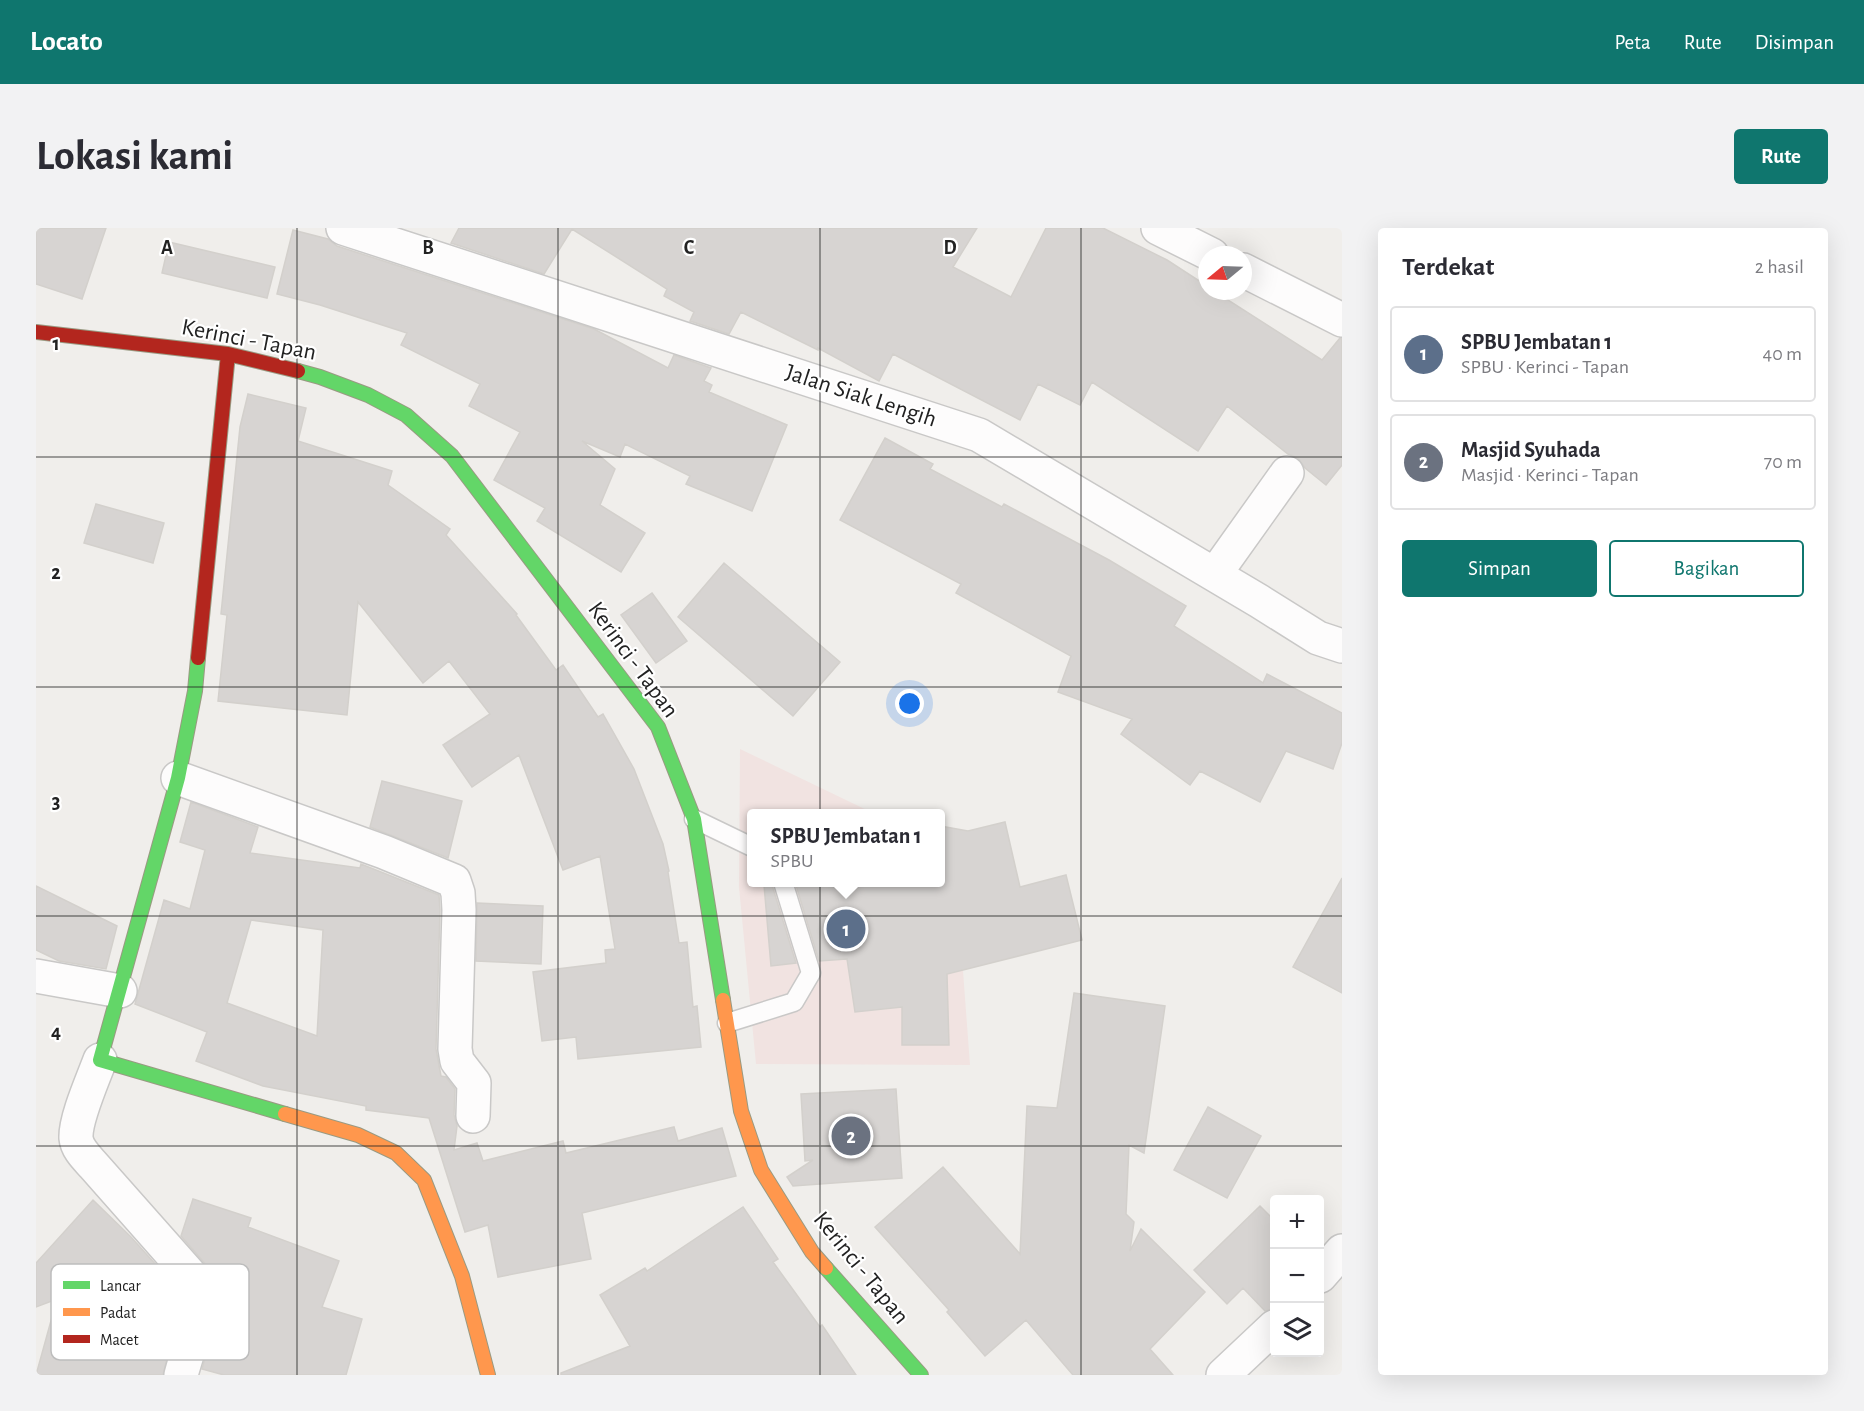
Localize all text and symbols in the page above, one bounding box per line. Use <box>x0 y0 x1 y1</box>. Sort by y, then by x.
text: Locato <box>30 28 103 56</box>
text: Peta <box>1615 32 1651 53</box>
text: Rute <box>1684 32 1722 53</box>
text: Disimpan <box>1755 32 1834 53</box>
button: Rute <box>1734 129 1828 184</box>
text: Lokasi kami <box>36 135 233 177</box>
text: A <box>161 238 173 258</box>
text: B <box>422 238 434 258</box>
text: C <box>684 238 695 258</box>
text: D <box>943 238 957 258</box>
north arrow <box>1198 246 1252 300</box>
text: Terdekat <box>1402 254 1494 280</box>
text: 2 hasil <box>1755 257 1804 277</box>
street label: Kerinci - Tapan <box>180 315 318 365</box>
text: SPBU Jembatan 1 <box>1461 331 1612 353</box>
text: 1 <box>52 334 60 354</box>
text: 1 <box>1420 344 1427 364</box>
text: 40 m <box>1763 344 1802 364</box>
text: SPBU · Kerinci - Tapan <box>1461 357 1629 377</box>
street label: Jalan Siak Lengih <box>782 360 940 432</box>
text: Masjid Syuhada <box>1461 439 1601 461</box>
text: 2 <box>1419 452 1428 472</box>
text: 70 m <box>1764 452 1802 472</box>
text: Masjid · Kerinci - Tapan <box>1461 465 1639 485</box>
button: Simpan <box>1402 540 1597 597</box>
button: Bagikan <box>1609 540 1804 597</box>
text: 2 <box>51 563 61 583</box>
street label: Kerinci - Tapan <box>583 598 683 722</box>
your location <box>895 689 924 718</box>
text: 3 <box>52 792 60 812</box>
popup <box>747 809 945 887</box>
text: SPBU Jembatan 1 <box>770 825 922 847</box>
text: SPBU <box>770 851 814 871</box>
pin: 1 <box>826 906 866 952</box>
text: 4 <box>51 1022 61 1042</box>
pin: 2 <box>832 1114 870 1158</box>
map controls <box>1270 1195 1324 1357</box>
button: + <box>1270 1195 1324 1249</box>
street label: Kerinci - Tapan <box>809 1207 913 1329</box>
button: − <box>1270 1249 1324 1303</box>
legend <box>51 1264 249 1360</box>
text: Lancar <box>100 1278 141 1294</box>
button: layers <box>1270 1303 1324 1357</box>
text: Padat <box>100 1305 136 1321</box>
text: Macet <box>100 1332 138 1348</box>

